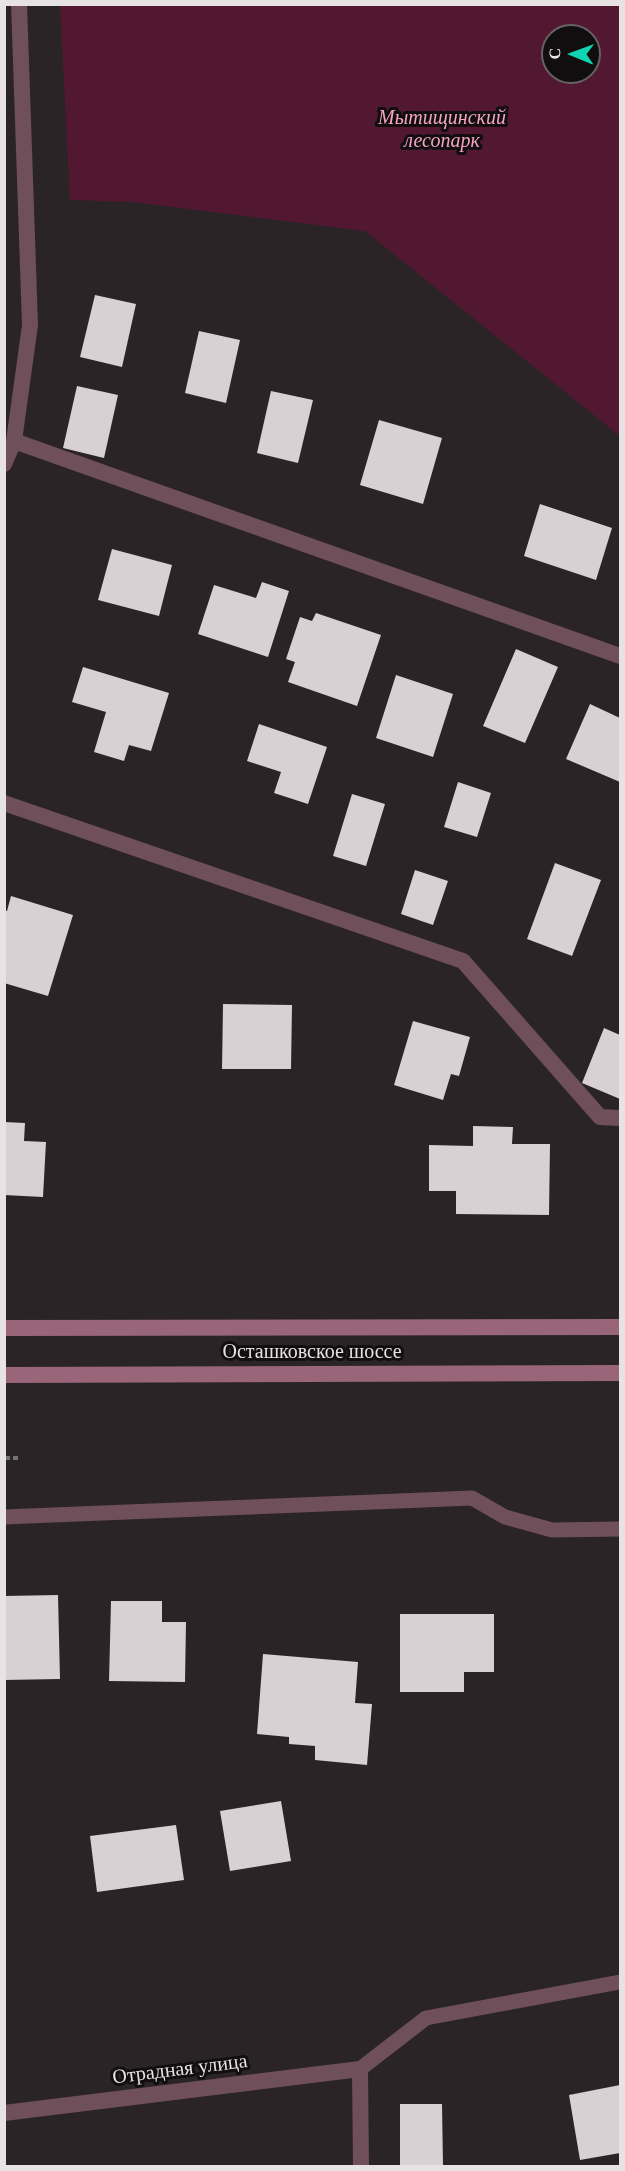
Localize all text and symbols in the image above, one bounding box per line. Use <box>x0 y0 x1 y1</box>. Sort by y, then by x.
north arrow <box>541 24 601 84</box>
text: С <box>546 48 563 60</box>
park label: Мытищинский лесопарк <box>378 107 506 154</box>
street label: Осташковское шоссе <box>222 1341 402 1365</box>
street label: Отрадная улица <box>111 2050 249 2090</box>

